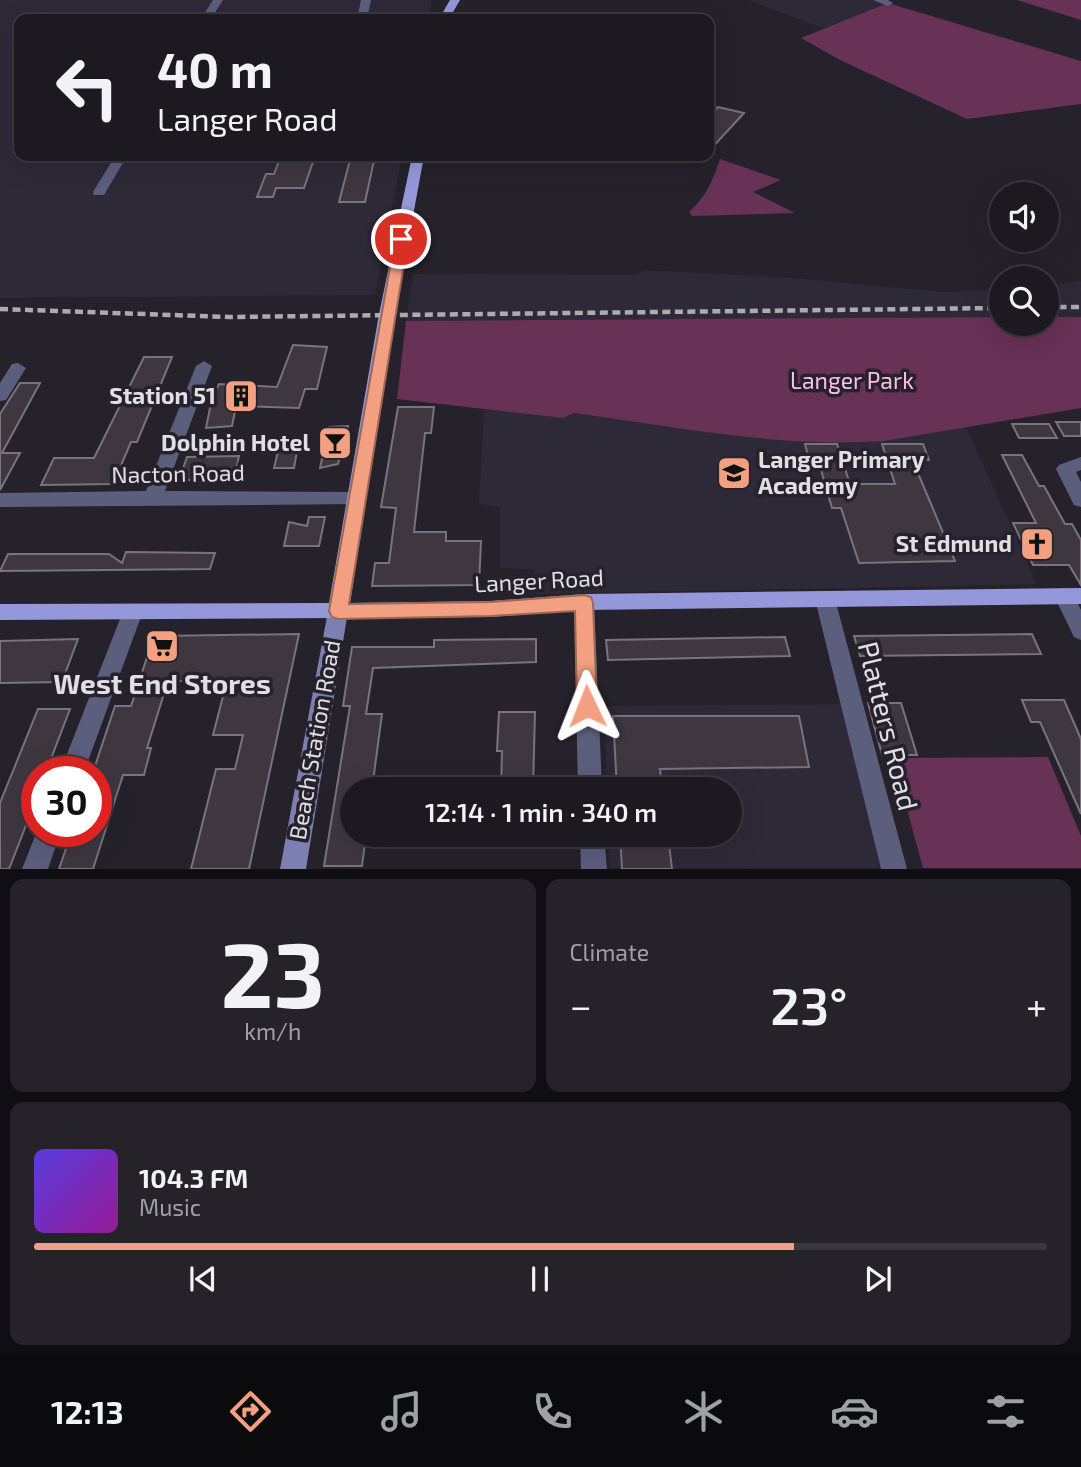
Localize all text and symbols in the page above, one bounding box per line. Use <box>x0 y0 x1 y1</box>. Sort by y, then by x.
text: 40 m <box>157 39 273 98</box>
icon: left <box>42 42 133 133</box>
text: Langer Road <box>157 99 338 137</box>
map controls <box>989 182 1059 336</box>
button: sound <box>989 182 1059 252</box>
pin <box>371 209 431 269</box>
icon: arrive <box>382 220 420 258</box>
button: search <box>989 266 1059 336</box>
park label: Langer Park <box>790 366 914 394</box>
building icon: Station 51 <box>222 377 260 415</box>
place label: Station 51 <box>109 381 216 409</box>
bar icon: Dolphin Hotel <box>316 424 354 462</box>
place label: Dolphin Hotel <box>161 428 310 456</box>
place label: Langer Primary Academy <box>758 445 924 499</box>
school or university icon: Langer Primary Academy <box>715 454 753 492</box>
street label: Nacton Road <box>111 458 245 488</box>
church icon: St Edmund <box>1018 525 1056 563</box>
place label: St Edmund <box>896 529 1012 557</box>
street label: Langer Road <box>473 563 604 597</box>
supermarket icon: West End Stores <box>143 627 181 665</box>
street label: Beach Station Road <box>283 638 345 842</box>
street label: Platters Road <box>852 638 926 814</box>
place label: West End Stores <box>53 666 271 700</box>
position arrow <box>550 669 624 743</box>
speed limit sign: 30 <box>21 756 112 847</box>
text: 12:14 · 1 min · 340 m <box>425 796 657 827</box>
text: 23 <box>221 917 325 1026</box>
text: Climate <box>570 938 649 966</box>
text: 23° <box>770 973 848 1035</box>
text: − <box>570 982 592 1028</box>
text: + <box>1026 982 1047 1028</box>
text: km/h <box>244 1017 301 1045</box>
text: 104.3 FM <box>139 1162 248 1193</box>
text: Music <box>139 1193 201 1221</box>
icon: previous <box>184 1260 222 1298</box>
icon: pause <box>521 1260 559 1298</box>
icon: next <box>859 1260 897 1298</box>
icon: directions <box>226 1387 275 1436</box>
icon: music <box>377 1387 426 1436</box>
icon: phone <box>528 1387 577 1436</box>
icon: climate <box>679 1387 728 1436</box>
icon: car <box>830 1387 879 1436</box>
icon: filters <box>981 1387 1030 1436</box>
text: 12:13 <box>51 1392 124 1430</box>

